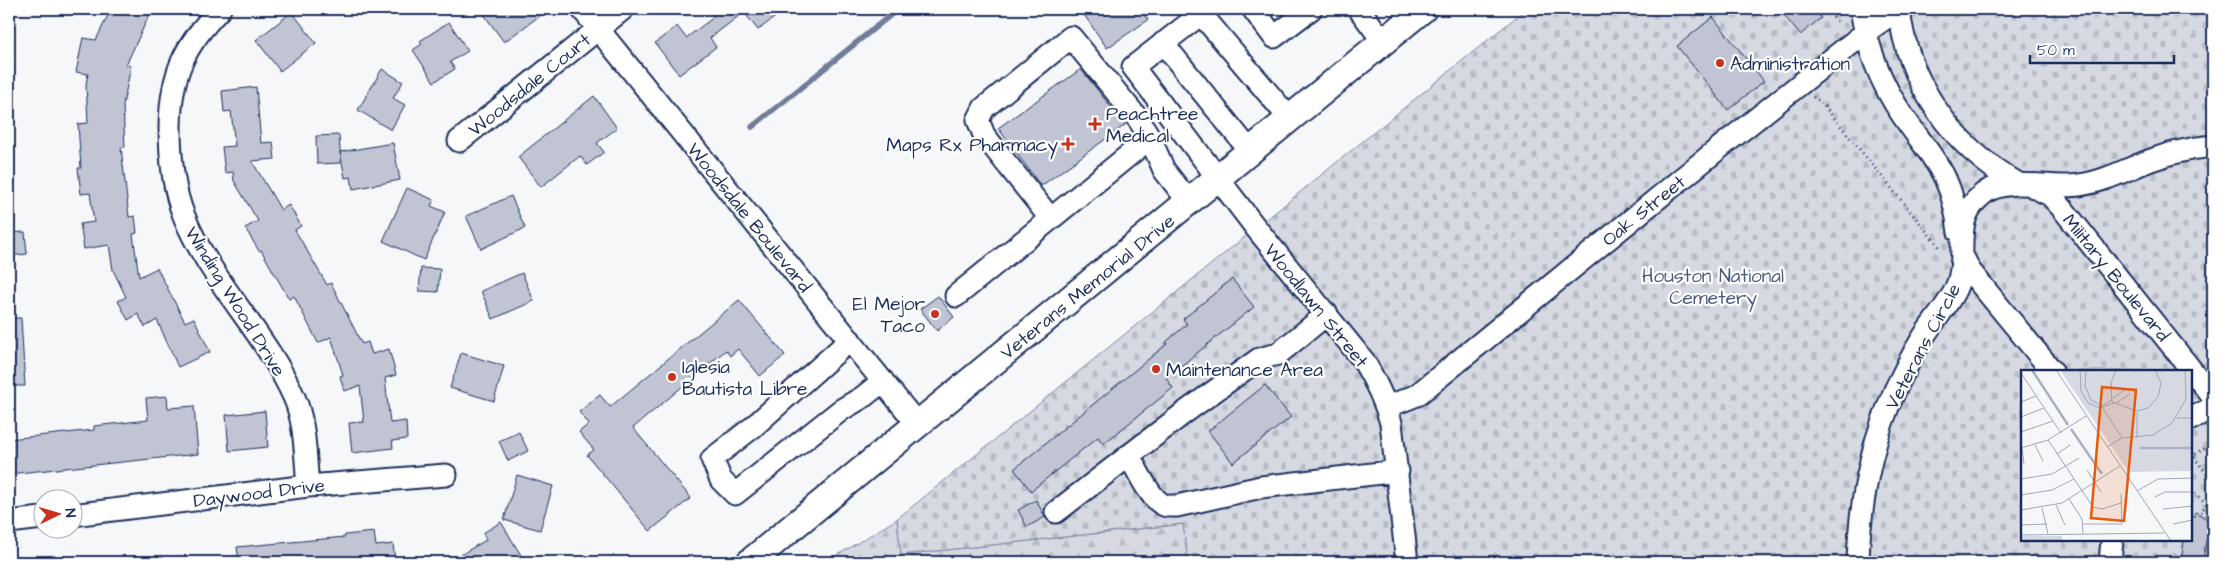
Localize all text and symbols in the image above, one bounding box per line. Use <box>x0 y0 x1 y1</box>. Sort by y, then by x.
street label: Woodsdale Court <box>463 27 597 143</box>
scale bar <box>2030 32 2173 64</box>
text: 50 m <box>2037 40 2075 61</box>
place label: Administration <box>1730 51 1850 78</box>
marker: Administration <box>1714 57 1726 69</box>
place label: Peachtree Medical <box>1106 101 1198 150</box>
marker: Peachtree Medical <box>1088 117 1102 131</box>
place label: Maps Rx Pharmacy <box>886 132 1059 160</box>
street label: Woodsdale Boulevard <box>680 137 818 299</box>
marker: Maps Rx Pharmacy <box>1062 138 1074 150</box>
street label: Oak Street <box>1596 169 1692 253</box>
street label: Veterans Memorial Drive <box>995 208 1181 366</box>
street label: Military Boulevard <box>2055 208 2176 348</box>
street label: Winding Wood Drive <box>177 222 292 382</box>
street label: Woodlawn Street <box>1257 238 1375 374</box>
park label: Houston National Cemetery <box>1642 263 1784 313</box>
street label: Veterans Circle <box>1879 279 1968 414</box>
place label: El Mejor Taco <box>853 291 926 340</box>
marker: El Mejor Taco <box>929 308 941 320</box>
place label: Iglesia Bautista Libre <box>682 354 807 403</box>
place label: Maintenance Area <box>1166 357 1323 384</box>
marker: Maintenance Area <box>1150 363 1162 375</box>
inset map <box>2021 370 2192 541</box>
marker: Iglesia Bautista Libre <box>666 371 678 383</box>
street label: Daywood Drive <box>192 472 327 516</box>
north arrow <box>32 488 82 538</box>
text: N <box>60 508 80 518</box>

